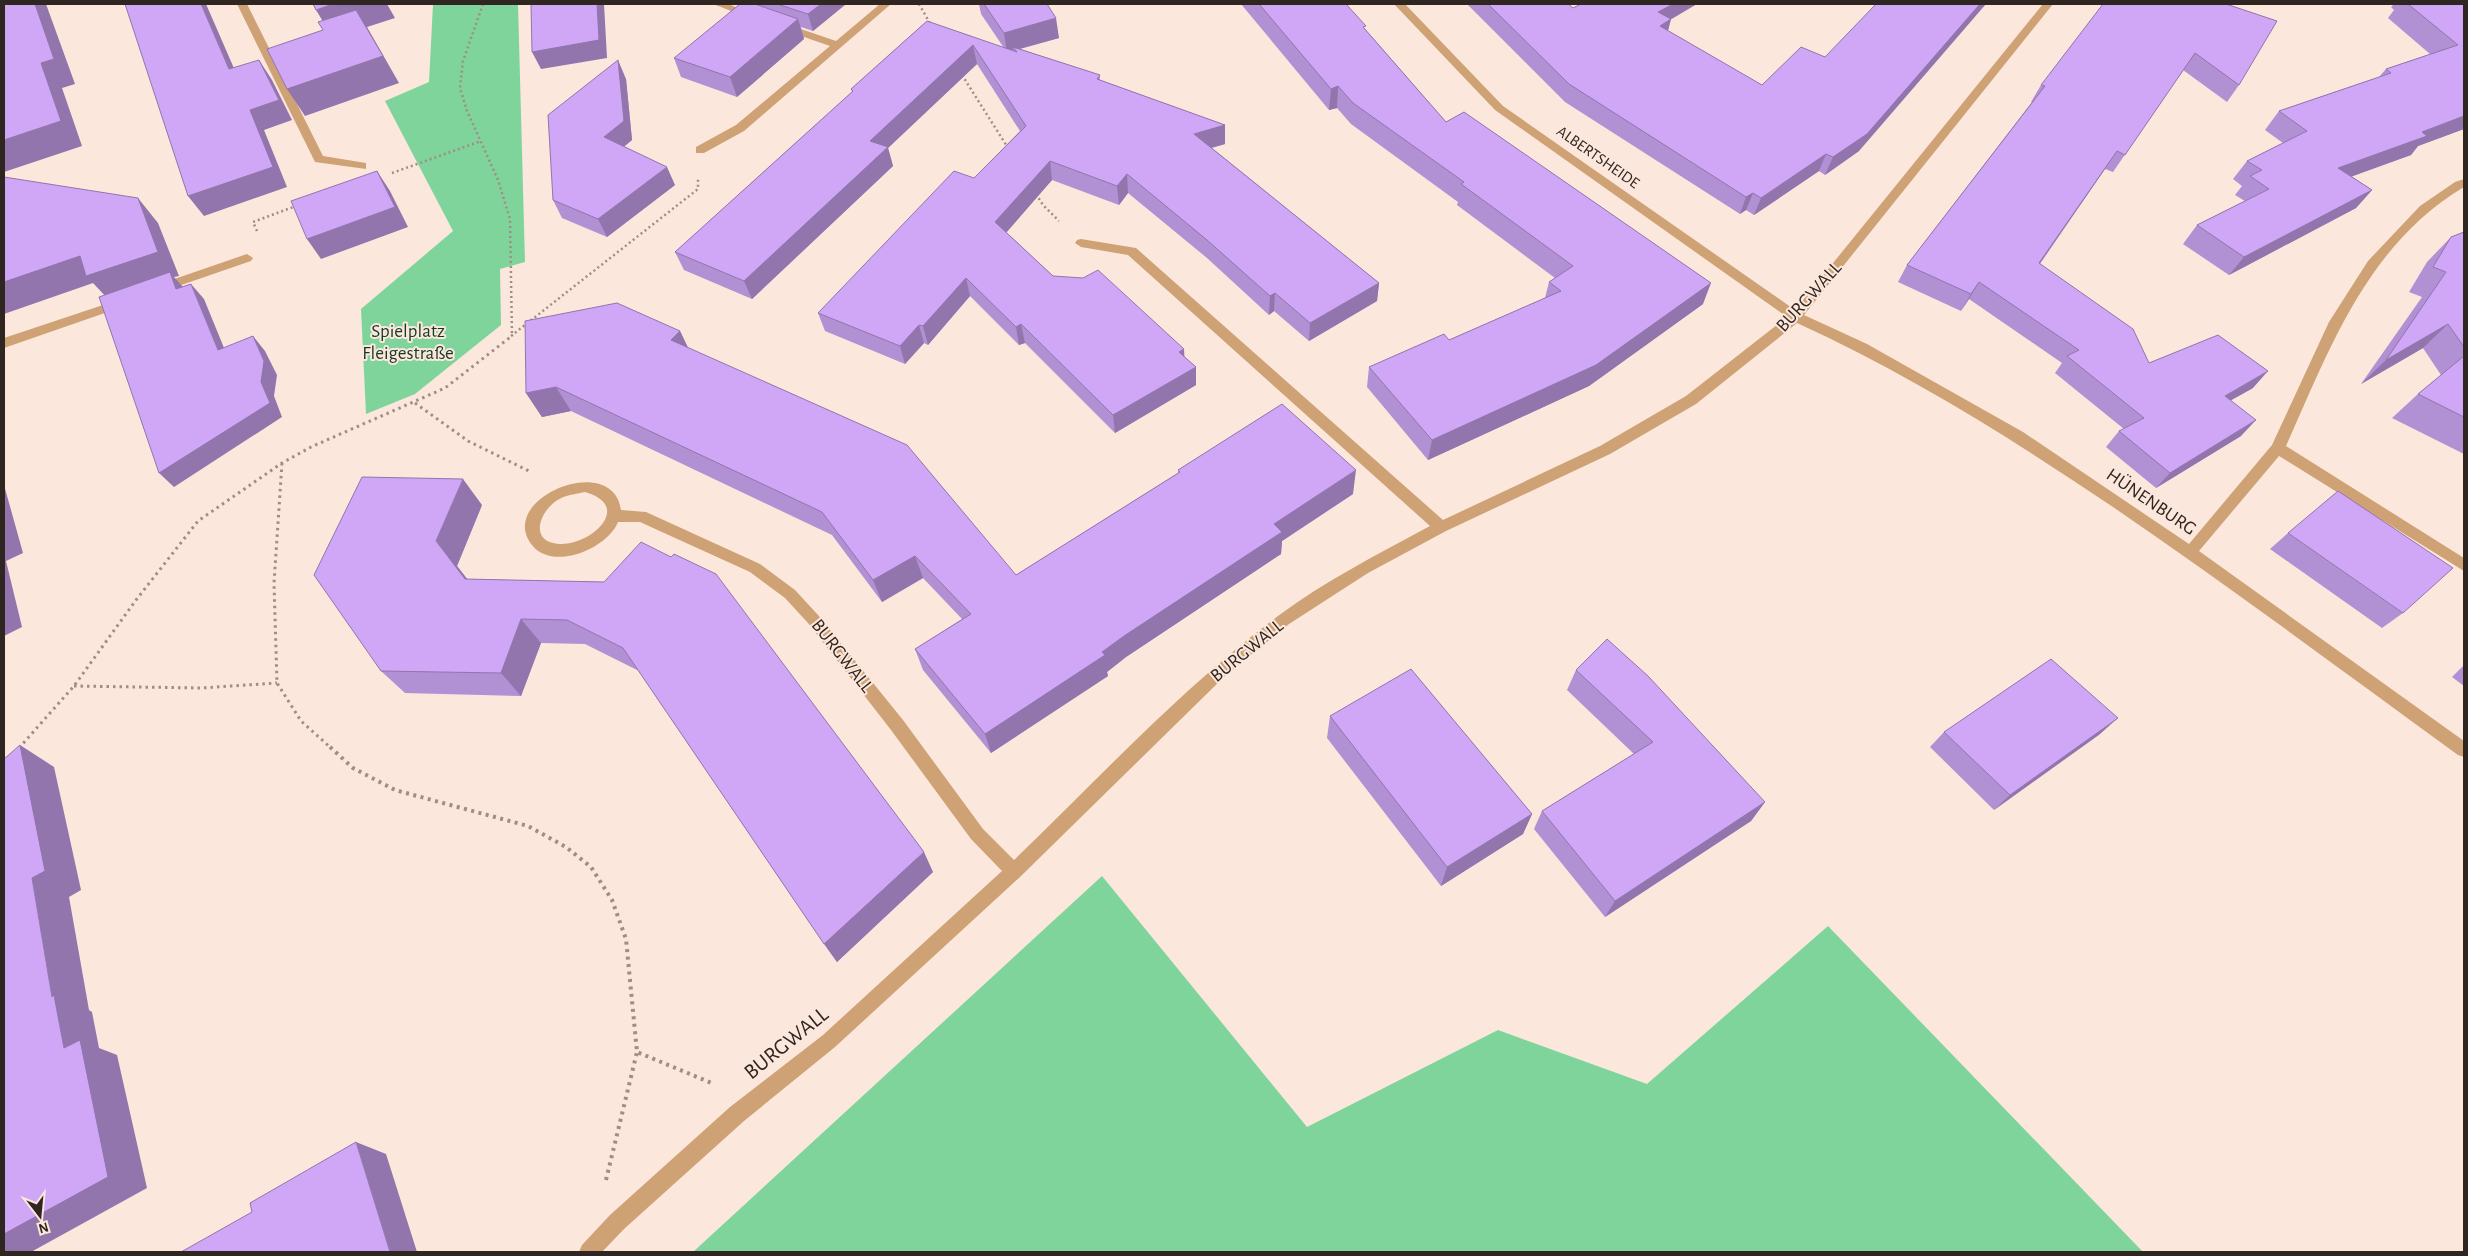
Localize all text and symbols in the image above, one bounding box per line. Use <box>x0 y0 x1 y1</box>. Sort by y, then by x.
street label: ALBERTSHEIDE <box>1554 123 1642 191</box>
street label: BURGWALL <box>1773 258 1845 336</box>
park label: Spielplatz Fleigestraße <box>362 322 454 363</box>
street label: HÜNENBURG <box>2103 464 2200 539</box>
street label: BURGWALL <box>808 616 876 696</box>
street label: BURGWALL <box>1207 616 1287 686</box>
street label: BURGWALL <box>740 1002 833 1083</box>
north arrow <box>15 1191 65 1241</box>
text: N <box>37 1219 50 1236</box>

